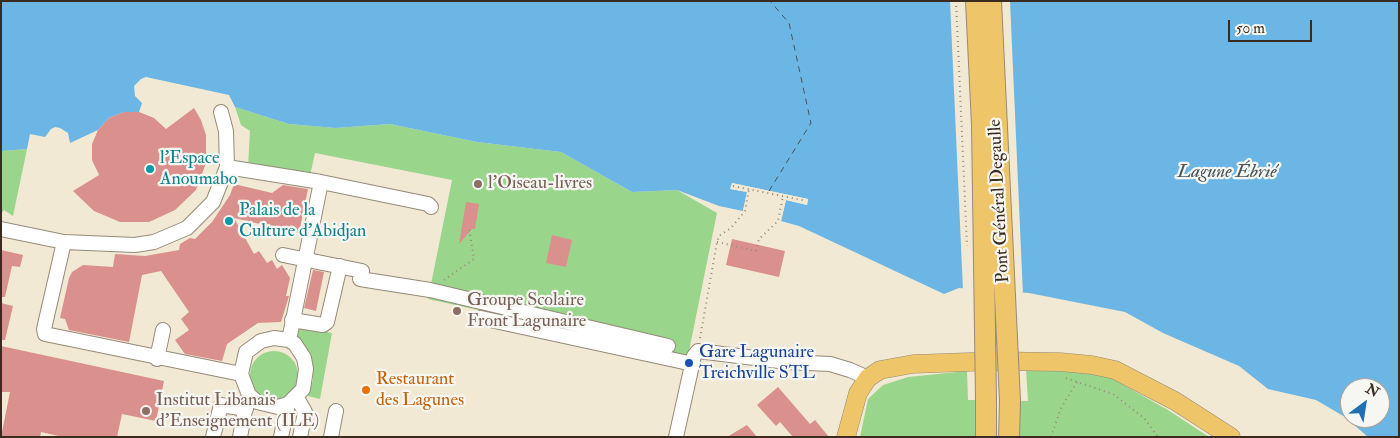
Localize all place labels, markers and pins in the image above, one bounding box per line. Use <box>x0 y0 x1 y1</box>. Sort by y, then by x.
place label: l'Espace Anoumabo <box>160 148 238 190</box>
marker: l'Espace Anoumabo <box>144 163 156 175</box>
place label: l'Oiseau-livres <box>488 173 592 195</box>
marker: l'Oiseau-livres <box>472 178 484 190</box>
place label: Palais de la Culture d'Abidjan <box>239 200 366 242</box>
marker: Palais de la Culture d'Abidjan <box>223 215 235 227</box>
place label: Groupe Scolaire Front Lagunaire <box>467 290 586 332</box>
marker: Groupe Scolaire Front Lagunaire <box>451 305 463 317</box>
place label: Gare Lagunaire Treichville STL <box>699 342 815 384</box>
marker: Gare Lagunaire Treichville STL <box>683 357 695 369</box>
place label: Restaurant des Lagunes <box>376 369 464 412</box>
marker: Restaurant des Lagunes <box>360 384 372 396</box>
place label: Institut Libanais d'Enseignement (ILE) <box>156 390 319 432</box>
marker: Institut Libanais d'Enseignement (ILE) <box>140 405 152 417</box>

